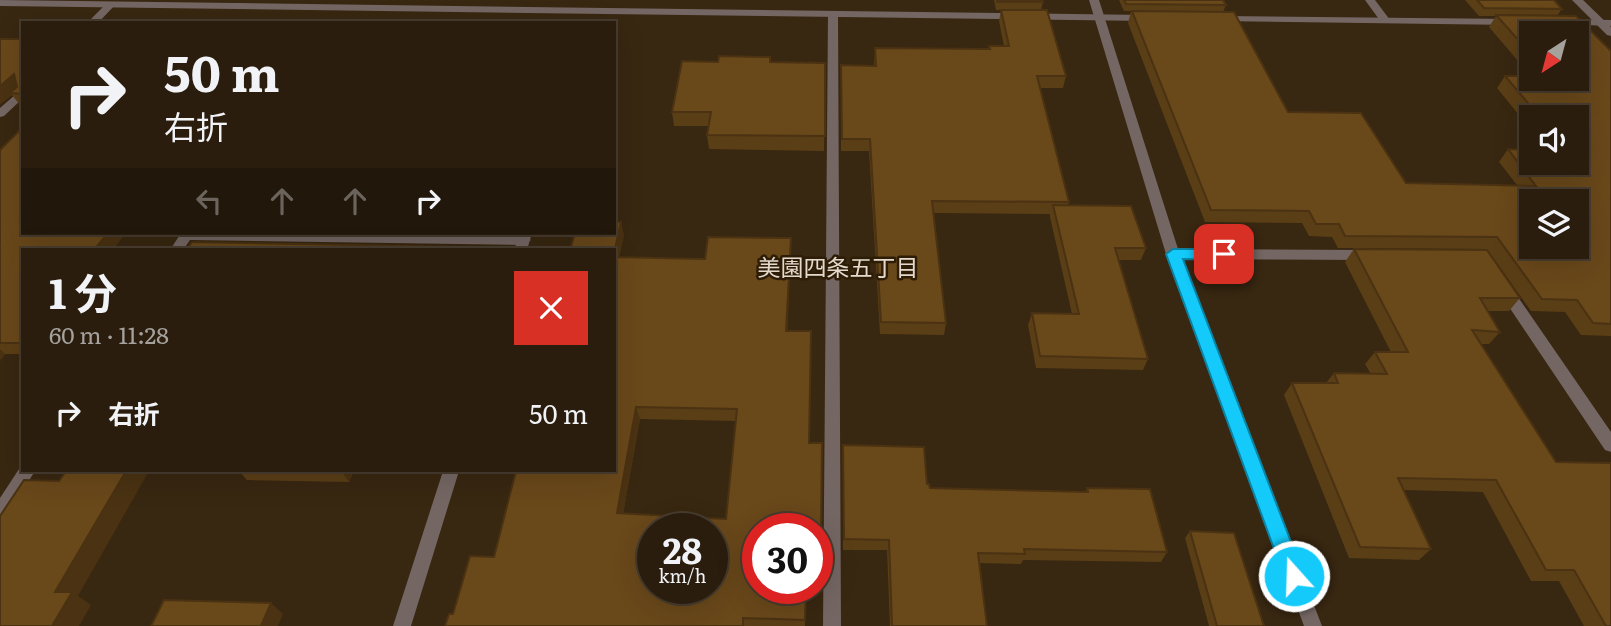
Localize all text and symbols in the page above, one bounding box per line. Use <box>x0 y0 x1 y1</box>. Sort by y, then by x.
north arrow <box>1519 21 1589 91</box>
map controls <box>1519 21 1589 259</box>
text: 50 m <box>164 34 280 107</box>
icon: right <box>49 49 140 140</box>
text: 右折 <box>164 101 228 149</box>
button: sound <box>1519 105 1589 175</box>
icon: left <box>190 182 228 220</box>
icon: ahead <box>263 182 301 220</box>
icon: ahead <box>336 182 374 220</box>
icon: right <box>409 182 447 220</box>
button: layers <box>1519 189 1589 259</box>
pin <box>1194 224 1254 284</box>
icon: arrive <box>1205 235 1243 273</box>
district label: 美園四条五丁目 <box>758 249 919 283</box>
text: 1 分 <box>49 260 117 322</box>
button: close <box>514 271 588 345</box>
text: 60 m · 11:28 <box>49 317 169 351</box>
text: 右折 <box>108 393 160 432</box>
text: 50 m <box>529 393 588 432</box>
icon: right <box>49 394 87 432</box>
speed limit sign: 30 <box>742 513 833 604</box>
text: 28 <box>663 523 702 575</box>
position arrow <box>1257 539 1331 613</box>
text: km/h <box>659 562 706 589</box>

